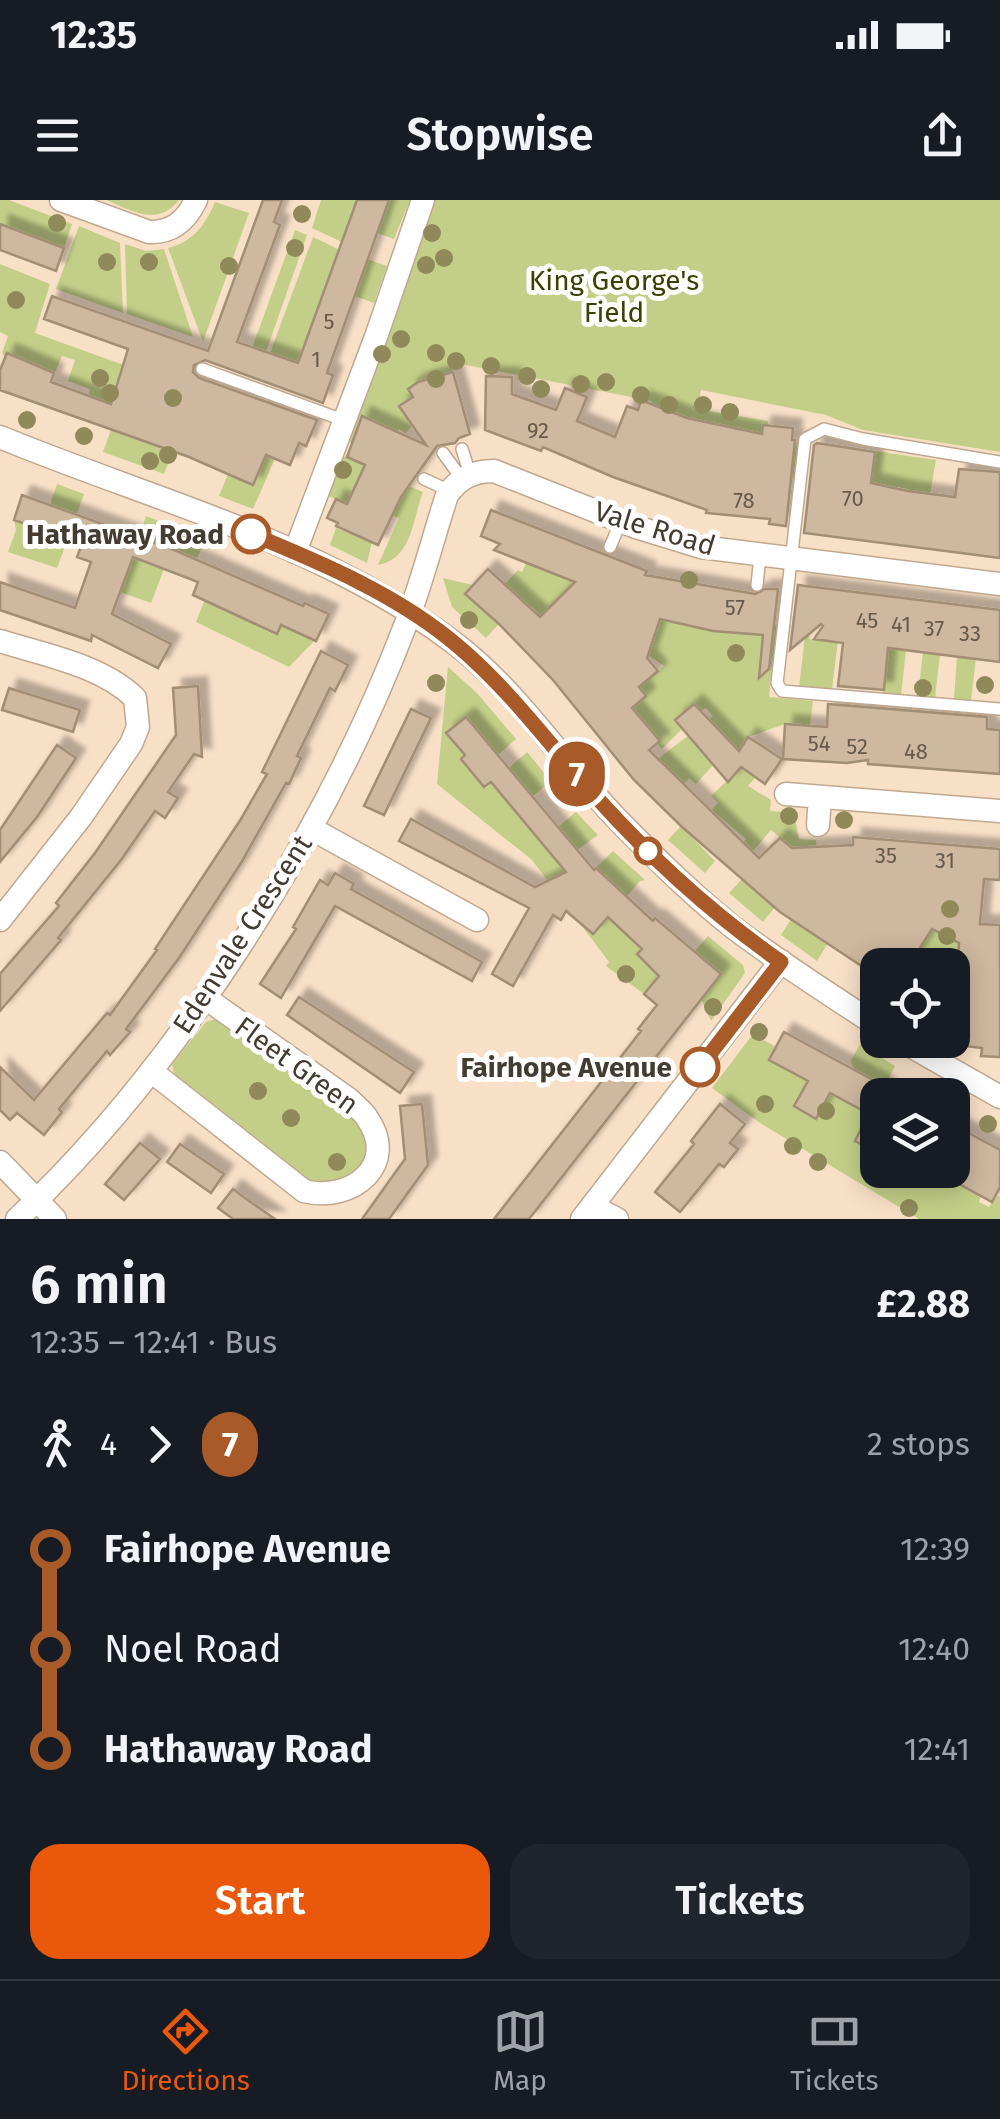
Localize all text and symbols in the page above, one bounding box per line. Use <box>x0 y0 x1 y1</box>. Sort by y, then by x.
text: 12:35 <box>50 12 137 58</box>
icon: menu <box>30 108 85 163</box>
text: Stopwise <box>406 108 594 162</box>
icon: share <box>915 108 970 163</box>
park label: King George's Field <box>529 264 699 329</box>
house number: 5 <box>323 308 335 335</box>
house number: 1 <box>311 346 321 373</box>
house number: 92 <box>527 417 549 444</box>
house number: 70 <box>842 485 864 512</box>
house number: 78 <box>733 487 755 514</box>
street label: Vale Road <box>590 494 719 562</box>
marker: Hathaway Road <box>232 515 270 553</box>
place label: Hathaway Road <box>26 518 224 551</box>
house number: 57 <box>725 594 745 621</box>
house number: 45 <box>856 607 878 634</box>
house number: 41 <box>891 611 911 638</box>
house number: 37 <box>924 615 945 642</box>
house number: 33 <box>959 620 981 647</box>
house number: 54 <box>808 730 831 757</box>
house number: 52 <box>846 733 868 760</box>
house number: 48 <box>904 738 928 765</box>
line badge: 7 <box>544 742 610 806</box>
text: 7 <box>569 753 585 795</box>
street label: Edenvale Crescent <box>166 828 319 1040</box>
unlabelled marker <box>635 838 661 864</box>
house number: 35 <box>875 842 897 869</box>
house number: 31 <box>935 847 955 874</box>
map controls <box>860 948 970 1188</box>
button: locate <box>860 948 970 1058</box>
street label: Fleet Green <box>229 1010 365 1121</box>
marker: Fairhope Avenue <box>681 1048 719 1086</box>
place label: Fairhope Avenue <box>461 1051 672 1084</box>
button: layers <box>860 1078 970 1188</box>
text: 6 min <box>30 1252 168 1318</box>
text: £2.88 <box>877 1281 970 1327</box>
text: 12:35 – 12:41 · Bus <box>30 1323 277 1361</box>
icon: walk <box>30 1417 85 1472</box>
icon: forward <box>132 1417 187 1472</box>
text: 7 <box>222 1423 238 1465</box>
text: 4 <box>100 1425 117 1463</box>
text: 2 stops <box>867 1425 970 1463</box>
text: Fairhope Avenue <box>104 1526 391 1572</box>
text: 12:39 <box>900 1530 970 1568</box>
text: Noel Road <box>104 1626 282 1672</box>
text: 12:40 <box>898 1630 970 1668</box>
text: Hathaway Road <box>104 1726 373 1772</box>
text: 12:41 <box>904 1730 970 1768</box>
button: Start <box>30 1844 490 1959</box>
button: Tickets <box>510 1844 970 1959</box>
tab: Directions <box>121 2004 250 2097</box>
tab: Map <box>493 2004 548 2097</box>
tab: Tickets <box>790 2004 879 2097</box>

